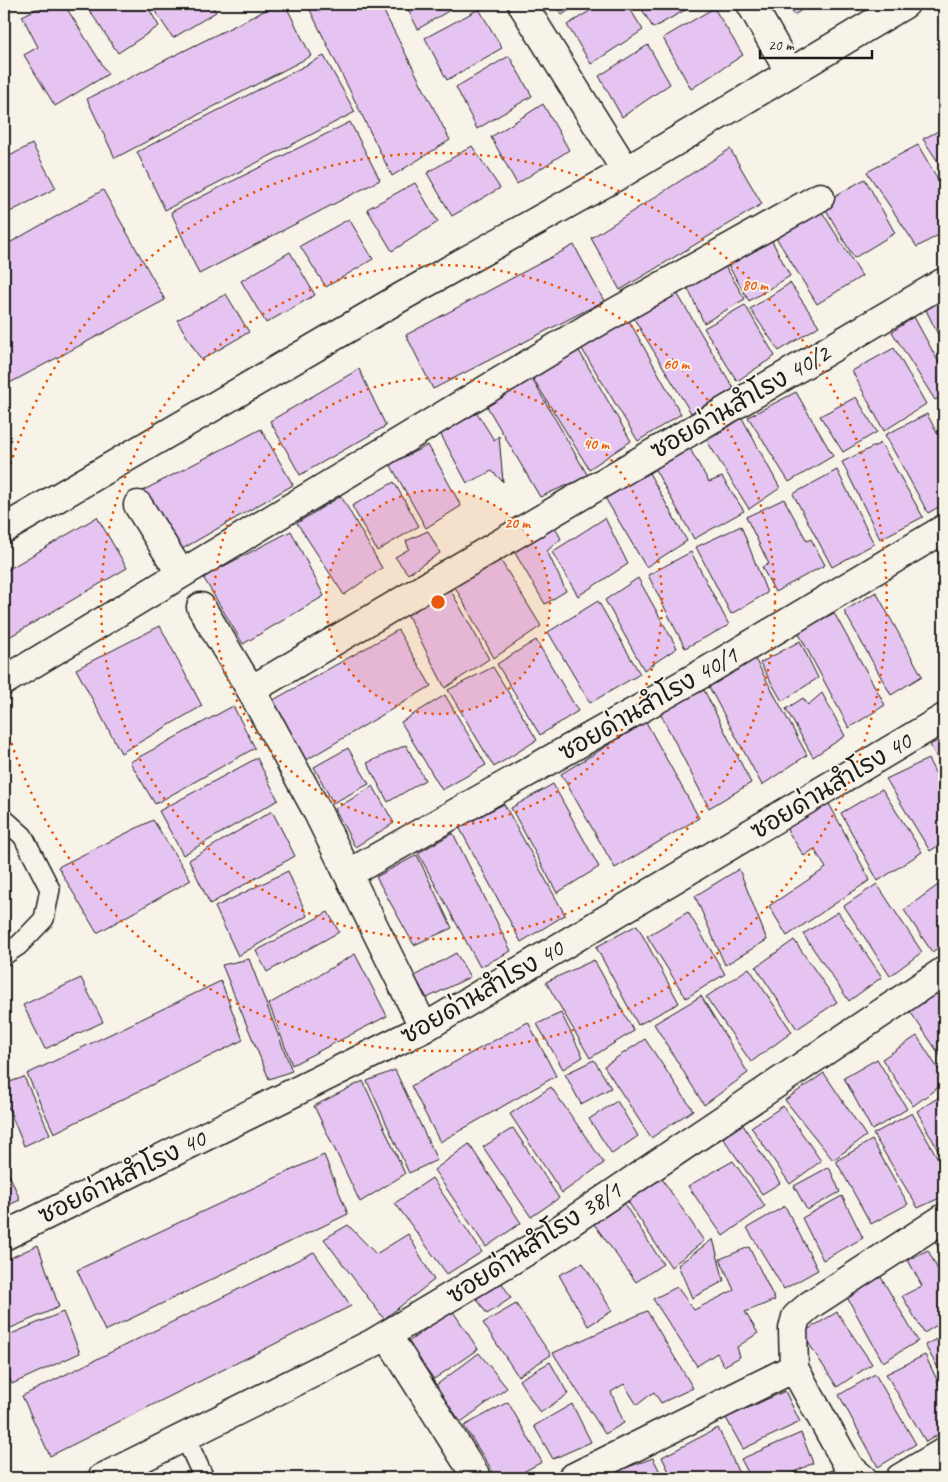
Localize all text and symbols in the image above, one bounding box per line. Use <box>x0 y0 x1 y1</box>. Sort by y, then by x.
scale bar <box>760 28 873 60</box>
text: 20 m <box>768 36 795 55</box>
text: 80 m <box>742 276 769 295</box>
street label: ซอยด่านสำโรง 40/2 <box>644 336 837 466</box>
text: 60 m <box>663 355 690 374</box>
text: 40 m <box>583 435 610 454</box>
text: 20 m <box>504 514 531 533</box>
centre of rings <box>429 593 447 611</box>
street label: ซอยด่านสำโรง 40/1 <box>552 638 745 768</box>
street label: ซอยด่านสำโรง 40 <box>744 724 919 847</box>
street label: ซอยด่านสำโรง 40 <box>395 931 570 1051</box>
street label: ซอยด่านสำโรง 40 <box>33 1121 212 1231</box>
street label: ซอยด่านสำโรง 38/1 <box>440 1173 629 1311</box>

